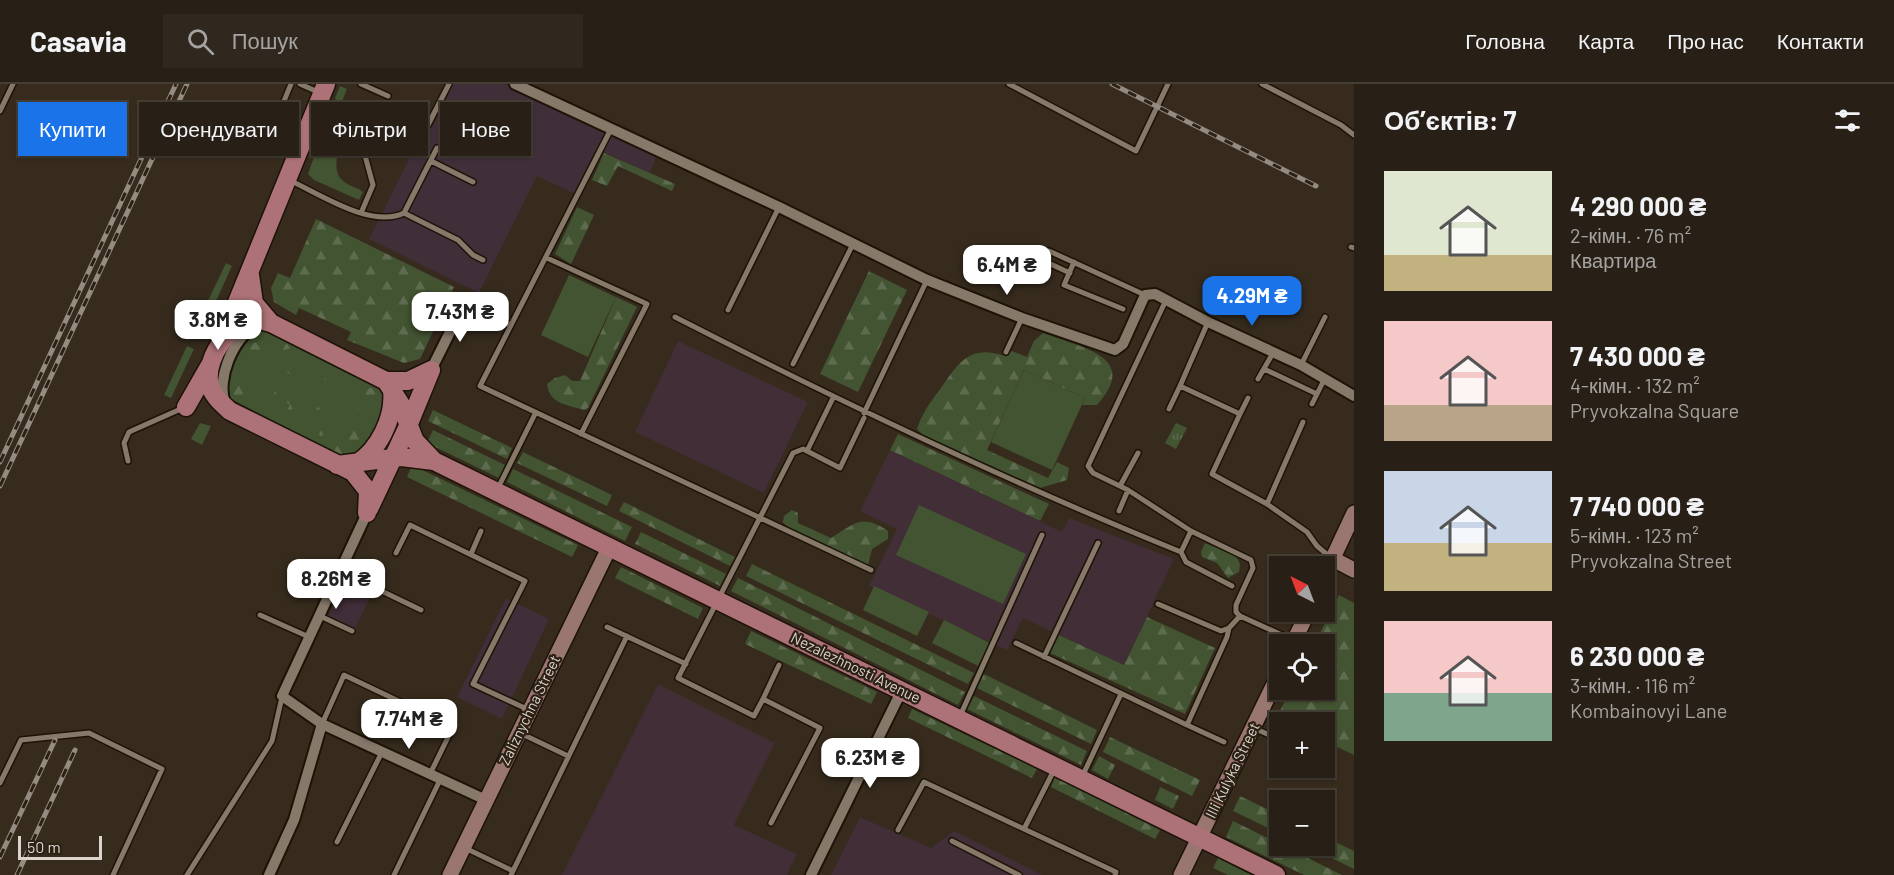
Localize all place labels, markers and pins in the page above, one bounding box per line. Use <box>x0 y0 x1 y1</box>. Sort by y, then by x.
pin: 6.4M ₴ <box>958 245 1056 296</box>
pin: 4.29M ₴ <box>1197 276 1307 327</box>
pin: 7.43M ₴ <box>405 292 515 343</box>
pin: 3.8M ₴ <box>169 300 267 351</box>
pin: 8.26M ₴ <box>281 559 391 610</box>
pin: 7.74M ₴ <box>354 699 464 750</box>
pin: 6.23M ₴ <box>815 738 925 789</box>

